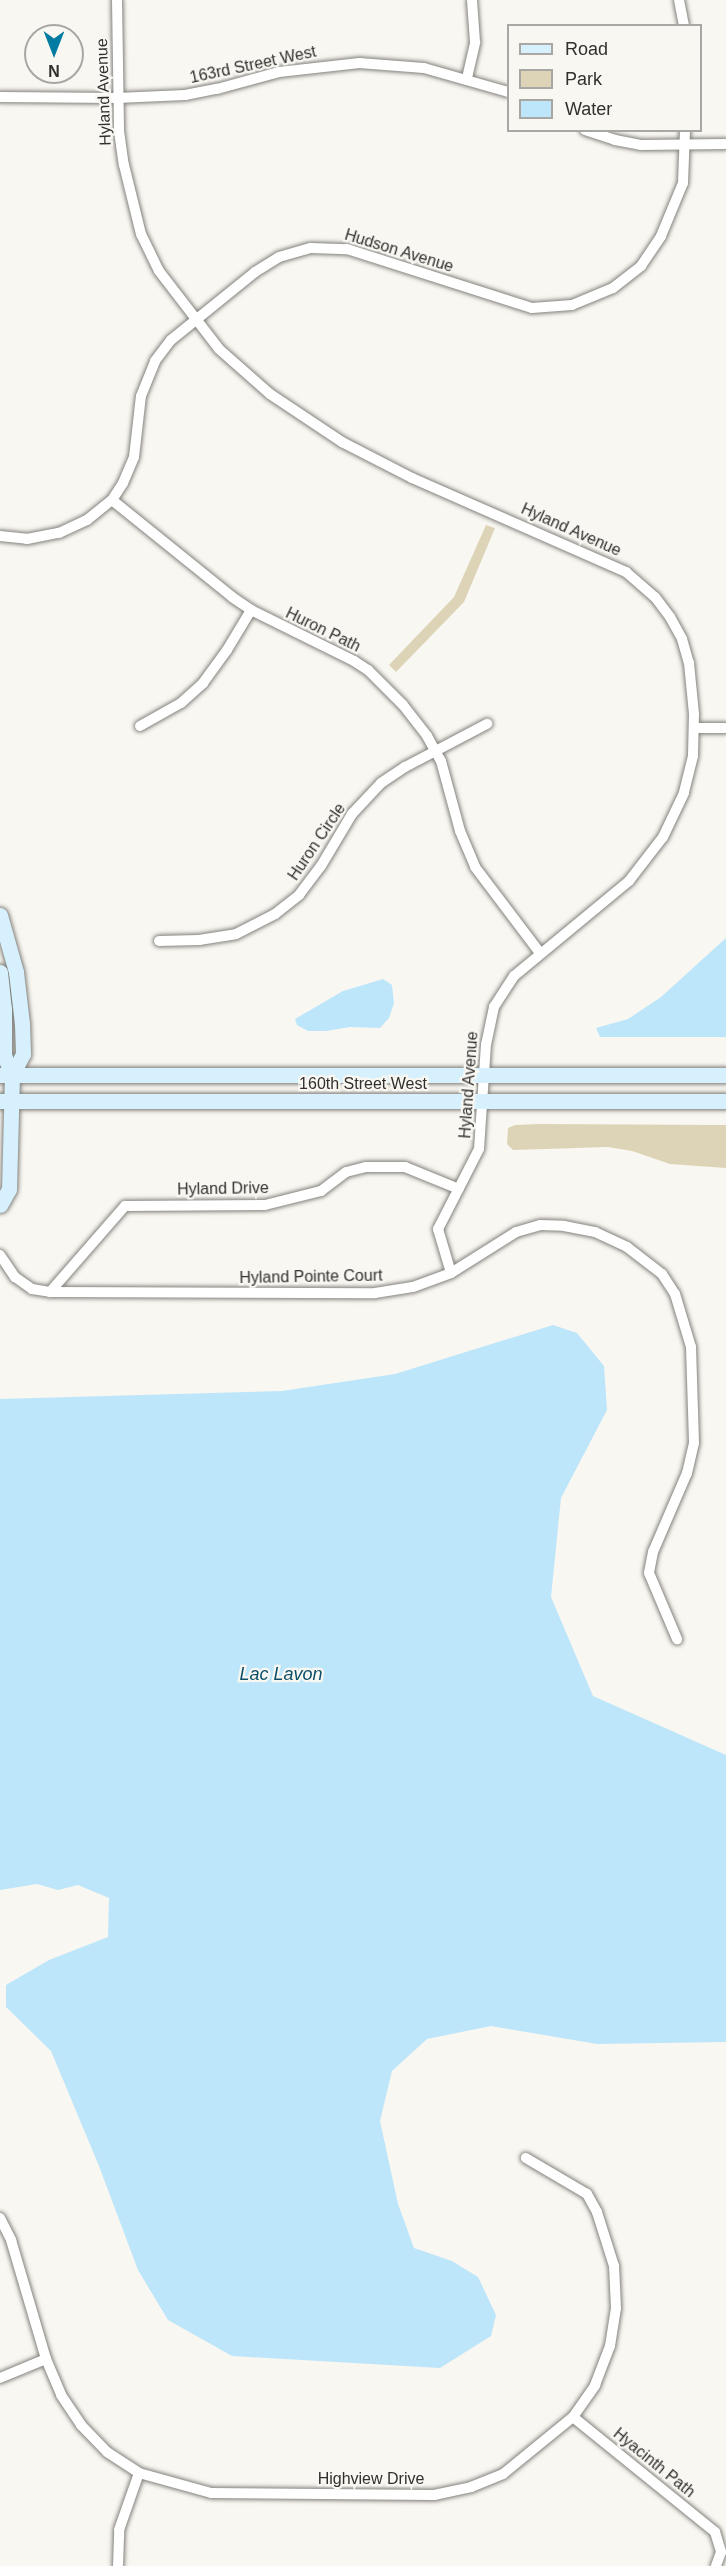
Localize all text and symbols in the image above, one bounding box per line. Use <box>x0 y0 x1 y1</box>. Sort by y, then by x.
north arrow <box>24 24 84 84</box>
legend <box>507 24 702 132</box>
street label: Hyland Avenue <box>93 38 115 146</box>
text: Road <box>565 39 608 59</box>
street label: 163rd Street West <box>188 42 318 88</box>
text: N <box>48 62 60 79</box>
text: Park <box>565 69 602 89</box>
text: Water <box>565 99 612 119</box>
street label: Hudson Avenue <box>342 225 456 277</box>
street label: Hyland Avenue <box>518 499 624 561</box>
street label: Huron Path <box>282 604 364 656</box>
street label: Huron Circle <box>284 800 350 884</box>
street label: Hyland Avenue <box>456 1030 482 1140</box>
street label: 160th Street West <box>299 1074 427 1094</box>
street label: Hyland Drive <box>177 1179 269 1199</box>
street label: Hyland Pointe Court <box>239 1266 383 1288</box>
water label: Lac Lavon <box>239 1663 323 1685</box>
street label: Hyacinth Path <box>609 2424 699 2502</box>
street label: Highview Drive <box>318 2469 424 2489</box>

